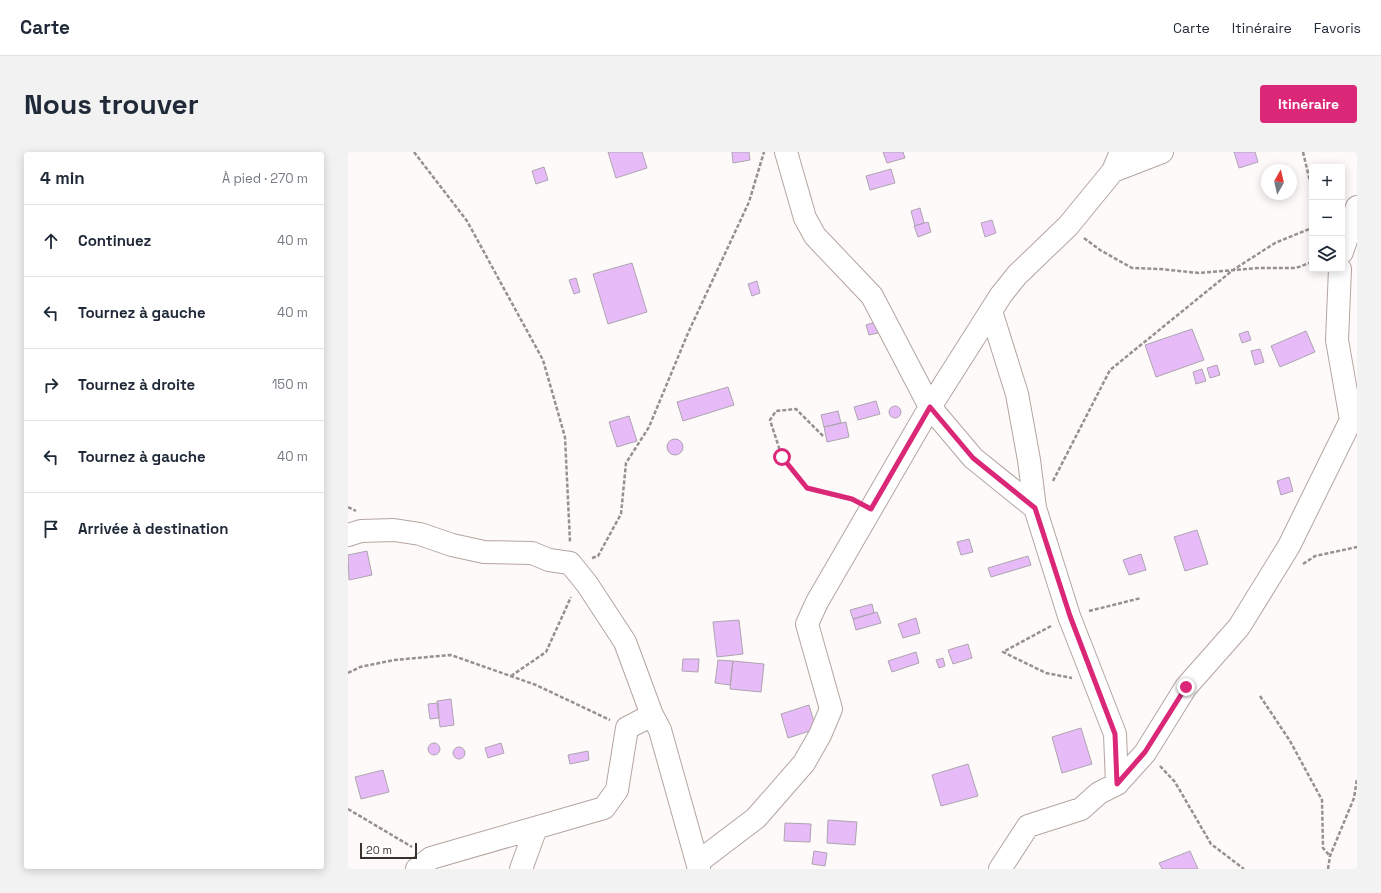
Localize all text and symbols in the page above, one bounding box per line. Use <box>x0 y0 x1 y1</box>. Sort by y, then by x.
text: Carte <box>20 15 70 40</box>
text: Carte <box>1173 19 1210 37</box>
text: Itinéraire <box>1232 19 1292 37</box>
text: Favoris <box>1314 19 1361 37</box>
button: Itinéraire <box>1260 85 1357 123</box>
text: Nous trouver <box>24 86 199 122</box>
north arrow <box>1261 164 1297 200</box>
map controls <box>1309 164 1345 272</box>
button: + <box>1309 164 1345 200</box>
text: 4 min <box>40 167 85 189</box>
text: À pied · 270 m <box>222 170 308 187</box>
button: − <box>1309 200 1345 236</box>
icon: ahead <box>40 230 62 252</box>
text: Continuez <box>78 231 151 250</box>
text: 40 m <box>277 232 308 249</box>
button: layers <box>1309 236 1345 272</box>
icon: left <box>40 302 62 324</box>
text: Tournez à gauche <box>78 303 206 322</box>
text: 40 m <box>277 304 308 321</box>
icon: right <box>40 374 62 396</box>
text: Tournez à droite <box>78 375 195 394</box>
text: 150 m <box>272 376 308 393</box>
icon: left <box>40 446 62 468</box>
text: Tournez à gauche <box>78 447 206 466</box>
text: 40 m <box>277 448 308 465</box>
route start <box>773 448 791 466</box>
icon: arrive <box>40 518 62 540</box>
text: Arrivée à destination <box>78 519 228 538</box>
route end <box>1177 678 1195 696</box>
scale bar <box>360 841 417 860</box>
text: 20 m <box>366 843 392 857</box>

